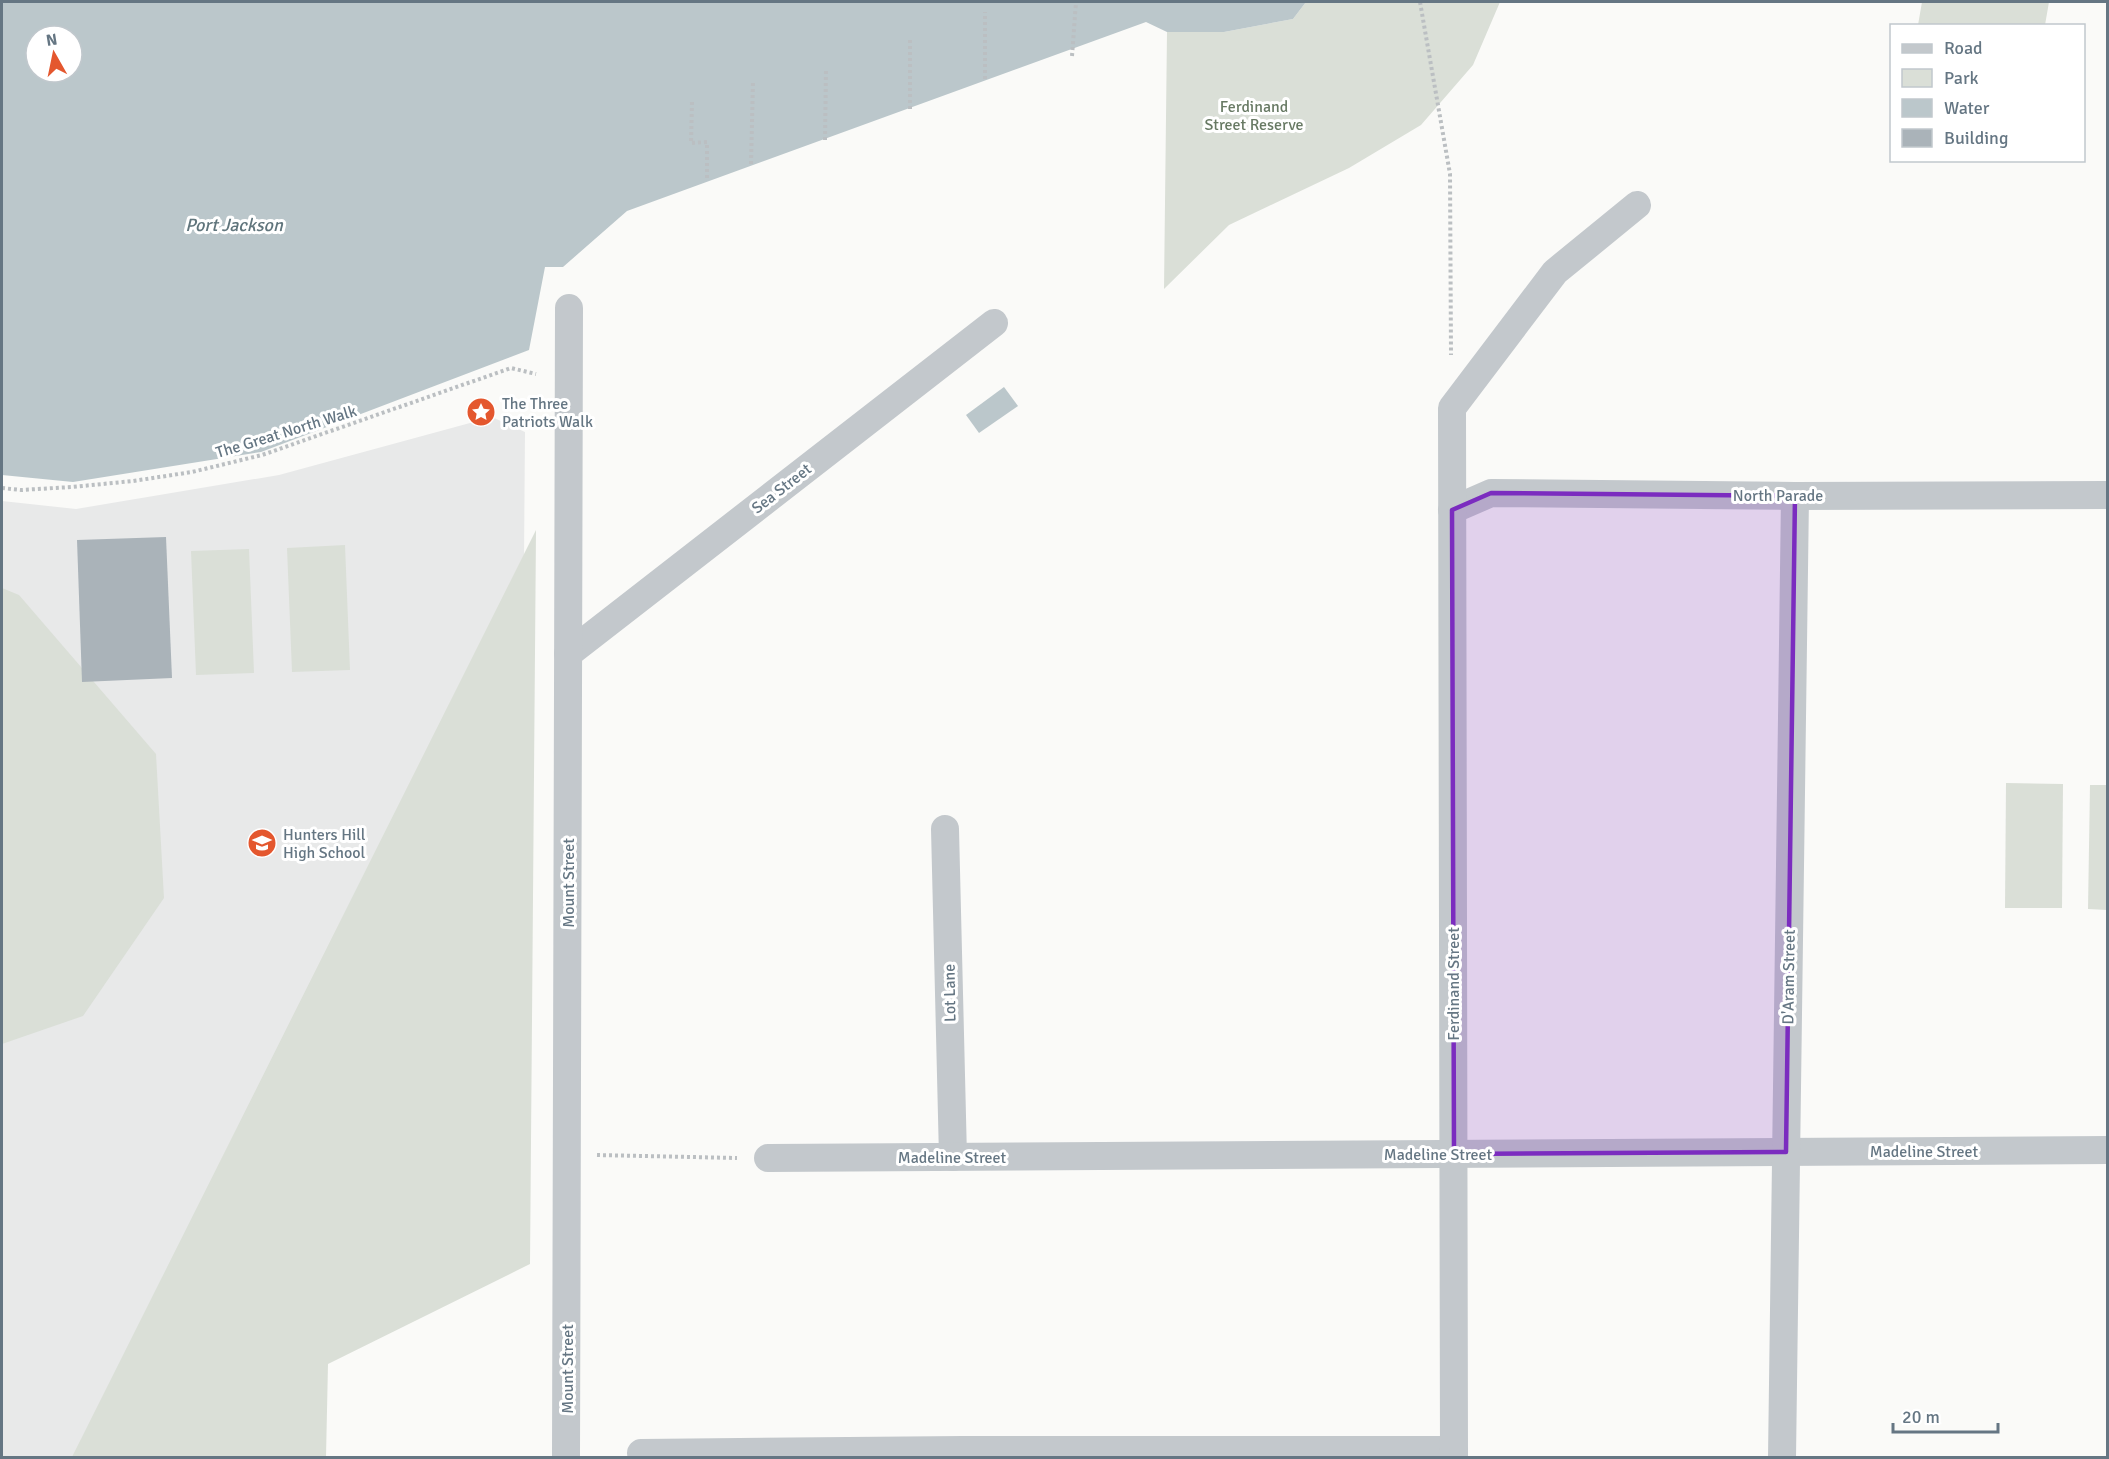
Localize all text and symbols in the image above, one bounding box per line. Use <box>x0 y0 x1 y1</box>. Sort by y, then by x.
north arrow <box>24 24 84 84</box>
legend <box>1890 24 2085 162</box>
text: N <box>45 29 59 51</box>
text: Road <box>1944 37 1983 59</box>
text: Park <box>1944 67 1979 89</box>
park label: Ferdinand Street Reserve <box>1204 97 1304 135</box>
text: Water <box>1944 97 1990 119</box>
text: Building <box>1944 127 2008 149</box>
water label: Port Jackson <box>185 214 284 236</box>
place label: The Three Patriots Walk <box>502 394 593 432</box>
place icon: The Three Patriots Walk <box>465 396 497 428</box>
street label: The Great North Walk <box>213 401 359 463</box>
street label: Sea Street <box>748 459 816 518</box>
street label: North Parade <box>1733 486 1823 506</box>
place label: Hunters Hill High School <box>283 825 366 863</box>
school or university icon: Hunters Hill High School <box>246 827 278 859</box>
street label: Mount Street <box>559 838 579 928</box>
street label: Ferdinand Street <box>1444 927 1464 1041</box>
street label: D'Aram Street <box>1778 929 1800 1025</box>
street label: Lot Lane <box>939 964 961 1022</box>
street label: Madeline Street <box>1870 1142 1979 1162</box>
street label: Madeline Street <box>1384 1145 1493 1165</box>
street label: Madeline Street <box>898 1148 1007 1168</box>
street label: Mount Street <box>558 1324 578 1414</box>
scale bar <box>1893 1396 1998 1434</box>
text: 20 m <box>1902 1406 1940 1428</box>

